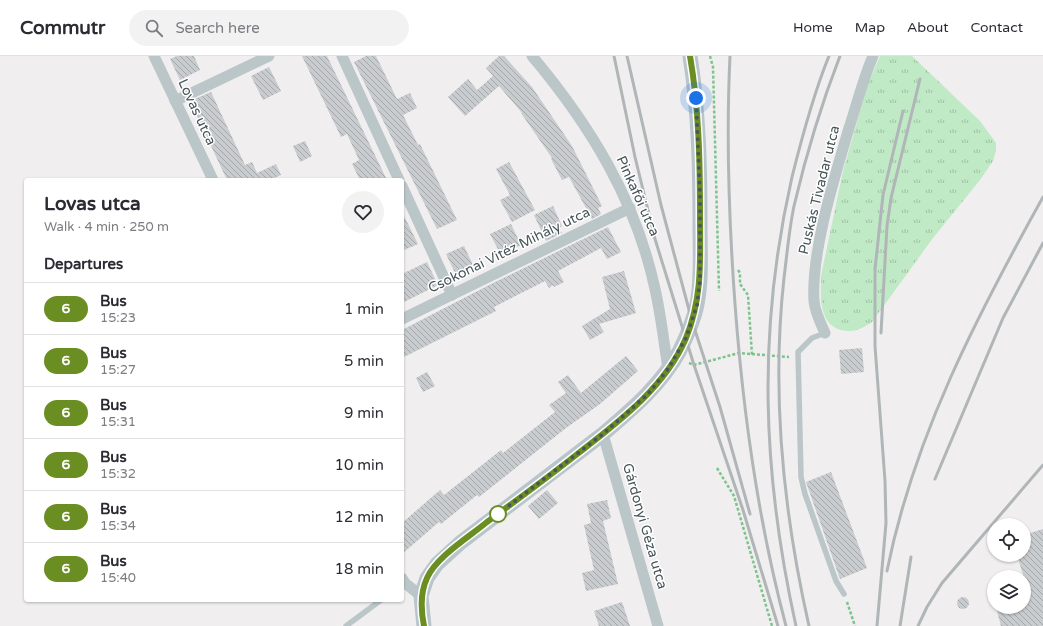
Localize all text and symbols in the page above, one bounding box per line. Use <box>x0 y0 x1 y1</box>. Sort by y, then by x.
search box <box>129 10 409 46</box>
text: Commutr <box>20 17 105 39</box>
icon: search <box>143 17 165 39</box>
text: Search here <box>175 19 260 37</box>
text: Home <box>793 19 833 36</box>
text: Map <box>855 19 885 36</box>
text: About <box>907 19 949 36</box>
text: Contact <box>971 19 1023 36</box>
street label: Lovas utca <box>174 76 220 148</box>
your location <box>686 88 706 108</box>
street label: Puskás Tivadar utca <box>795 124 843 256</box>
street label: Pinkafői utca <box>613 153 663 239</box>
button: heart <box>342 191 384 233</box>
text: Lovas utca <box>44 193 141 215</box>
street label: Csokonai Vitéz Mihály utca <box>425 203 593 297</box>
text: Walk · 4 min · 250 m <box>44 219 169 235</box>
text: Departures <box>44 255 123 273</box>
text: Bus <box>100 292 127 310</box>
text: 6 <box>62 300 70 317</box>
text: 1 min <box>344 300 384 318</box>
text: 15:23 <box>100 310 136 326</box>
text: Bus <box>100 344 127 362</box>
text: 6 <box>62 352 70 369</box>
text: 5 min <box>344 352 384 370</box>
text: 15:27 <box>100 362 136 378</box>
text: Bus <box>100 396 127 414</box>
text: 6 <box>62 404 70 421</box>
text: 9 min <box>344 404 384 422</box>
text: 15:31 <box>100 414 136 430</box>
text: Bus <box>100 448 127 466</box>
text: 6 <box>62 456 70 473</box>
text: 10 min <box>335 456 384 474</box>
street label: Gárdonyi Géza utca <box>619 461 671 591</box>
text: 15:32 <box>100 466 136 482</box>
text: Bus <box>100 500 127 518</box>
unlabelled marker <box>489 505 507 523</box>
text: 6 <box>62 508 70 525</box>
text: 12 min <box>335 508 384 526</box>
text: 15:34 <box>100 518 136 534</box>
map controls <box>987 518 1031 614</box>
button: locate <box>987 518 1031 562</box>
text: Bus <box>100 552 127 570</box>
text: 6 <box>62 560 70 577</box>
text: 18 min <box>335 560 384 578</box>
text: 15:40 <box>100 570 136 586</box>
button: layers <box>987 570 1031 614</box>

